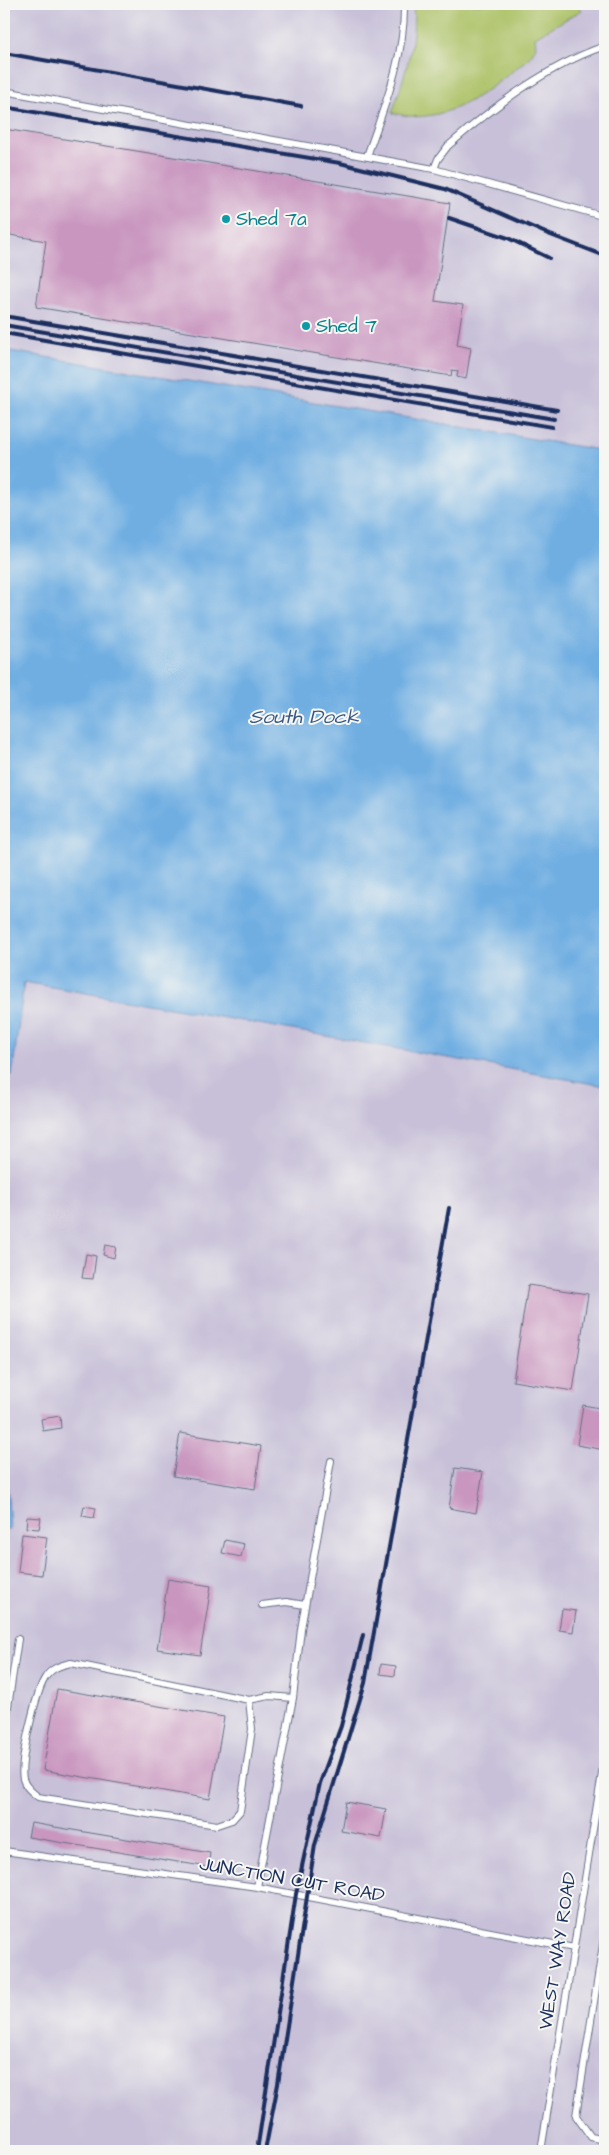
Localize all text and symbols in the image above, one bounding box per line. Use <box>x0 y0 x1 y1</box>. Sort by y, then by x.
place label: Shed 7a <box>236 206 307 233</box>
marker: Shed 7a <box>220 213 232 225</box>
place label: Shed 7 <box>316 313 377 340</box>
marker: Shed 7 <box>300 320 312 332</box>
water label: South Dock <box>249 703 359 731</box>
street label: JUNCTION CUT ROAD <box>197 1850 387 1910</box>
street label: WEST WAY ROAD <box>532 1870 584 2032</box>

